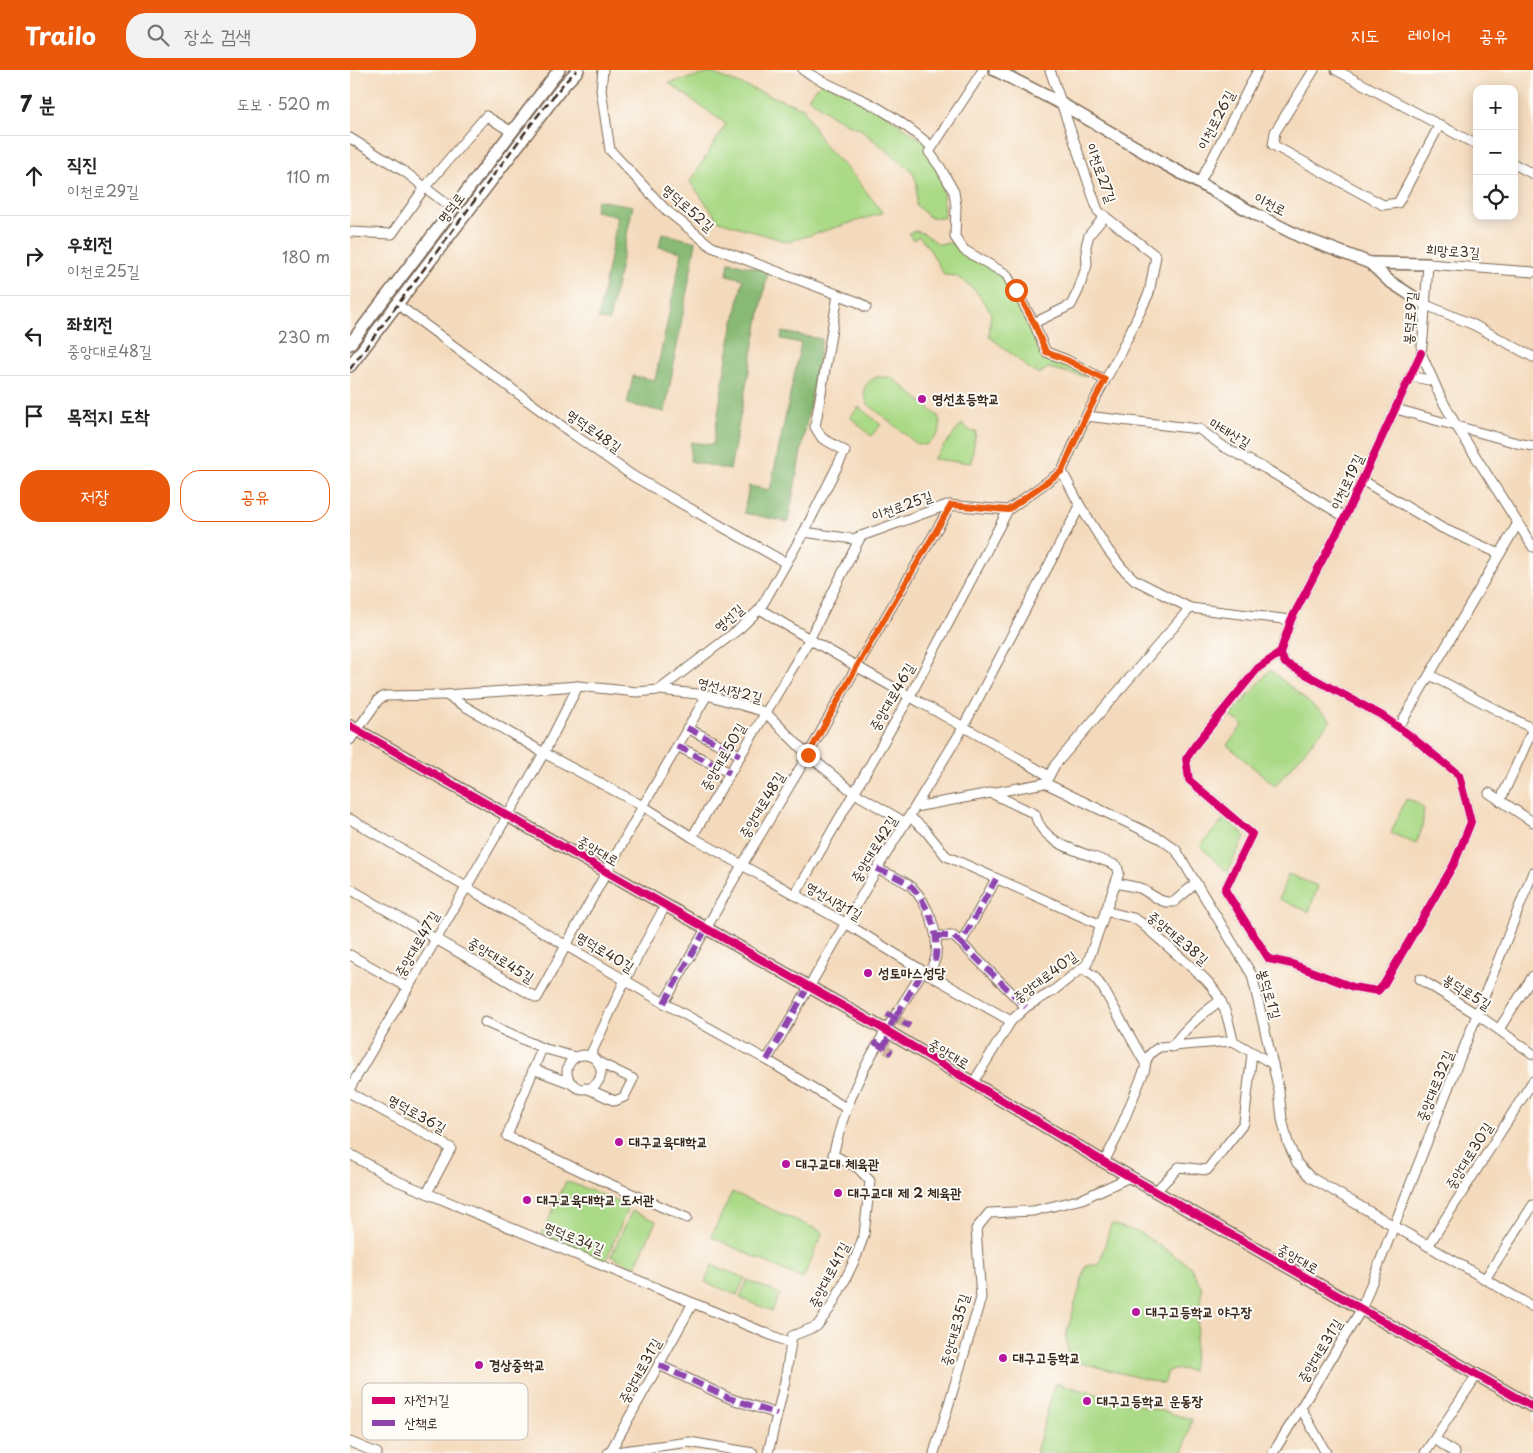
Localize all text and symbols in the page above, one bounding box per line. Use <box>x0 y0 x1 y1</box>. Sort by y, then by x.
search box <box>126 13 476 58</box>
text: Trailo <box>25 17 96 53</box>
icon: search <box>144 21 172 49</box>
text: 장소 검색 <box>184 21 251 49</box>
text: 지도 <box>1351 21 1380 48</box>
text: 레이어 <box>1408 21 1451 48</box>
text: 공유 <box>1479 21 1508 48</box>
map controls <box>1473 85 1518 220</box>
button: + <box>1473 85 1518 130</box>
street label: 이천로26길 <box>1192 86 1240 153</box>
text: 7 분 <box>20 87 56 119</box>
text: 도보 · 520 m <box>237 91 330 115</box>
button: − <box>1473 130 1518 175</box>
street label: 이천로27길 <box>1081 140 1122 206</box>
text: 직진 <box>67 149 98 177</box>
icon: ahead <box>20 162 48 190</box>
text: 110 m <box>287 164 330 188</box>
button: locate <box>1473 175 1518 220</box>
text: 이천로29길 <box>67 178 139 202</box>
street label: 명덕로52길 <box>657 179 720 237</box>
street label: 이천로 <box>1250 187 1290 221</box>
street label: 명덕로 <box>432 188 469 228</box>
text: 우회전 <box>67 229 113 257</box>
street label: 희망로3길 <box>1425 238 1482 263</box>
icon: right <box>20 242 48 270</box>
text: 180 m <box>282 244 330 268</box>
text: 이천로25길 <box>67 258 140 282</box>
route start <box>1005 279 1028 302</box>
street label: 봉덕로9길 <box>1397 290 1422 345</box>
text: 좌회전 <box>67 309 113 337</box>
icon: left <box>20 322 48 350</box>
text: 230 m <box>278 324 330 348</box>
text: 중앙대로48길 <box>67 338 152 362</box>
place label: 영선초등학교 <box>932 388 1000 409</box>
marker: 영선초등학교 <box>916 393 928 405</box>
text: 목적지 도착 <box>67 401 150 429</box>
icon: arrive <box>20 402 48 430</box>
street label: 명덕로48길 <box>562 404 627 458</box>
street label: 마태산길 <box>1206 412 1256 454</box>
street label: 이천로19길 <box>1324 450 1369 513</box>
button: 저장 <box>20 470 170 522</box>
button: 공유 <box>180 470 330 522</box>
street label: 이천로25길 <box>868 485 936 526</box>
street label: 영선길 <box>709 598 749 637</box>
street label: 중앙대로46길 <box>864 658 920 735</box>
street label: 영선시장2길 <box>695 671 766 708</box>
street label: 중앙대로50길 <box>695 718 751 795</box>
route end <box>797 744 820 767</box>
street label: 중앙대로48길 <box>733 767 790 842</box>
street label: 중앙대로42길 <box>845 811 902 886</box>
street label: 중앙대로 <box>573 830 623 871</box>
street label: 영선시장1길 <box>802 876 867 926</box>
street label: 중앙대로47길 <box>389 906 444 981</box>
street label: 중앙대로38길 <box>1143 906 1214 970</box>
street label: 명덕로40길 <box>572 926 639 978</box>
street label: 중앙대로45길 <box>464 931 539 988</box>
street label: 중앙대로40길 <box>1008 945 1082 1008</box>
place label: 성토마스성당 <box>878 962 946 983</box>
street label: 봉덕로1길 <box>1252 966 1287 1022</box>
marker: 성토마스성당 <box>862 967 874 979</box>
street label: 봉덕로5길 <box>1439 968 1496 1015</box>
street label: 중앙대로 <box>925 1033 974 1074</box>
street label: 중앙대로32길 <box>1411 1046 1459 1125</box>
street label: 명덕로36길 <box>384 1089 451 1139</box>
street label: 중앙대로30길 <box>1440 1117 1498 1193</box>
place label: 대구교육대학교 <box>628 1131 708 1152</box>
marker: 대구교육대학교 <box>613 1136 625 1148</box>
place label: 대구교대 체육관 <box>795 1153 880 1174</box>
marker: 대구교대 체육관 <box>780 1158 792 1170</box>
place label: 대구교대 제 2 체육관 <box>847 1182 962 1203</box>
marker: 대구교대 제 2 체육관 <box>832 1187 844 1199</box>
place label: 대구교육대학교 도서관 <box>536 1189 655 1210</box>
marker: 대구교육대학교 도서관 <box>521 1194 533 1206</box>
street label: 명덕로34길 <box>541 1216 608 1259</box>
street label: 중앙대로41길 <box>803 1237 855 1312</box>
street label: 중앙대로 <box>1273 1238 1323 1279</box>
street label: 중앙대로35길 <box>935 1291 974 1368</box>
place label: 대구고등학교 야구장 <box>1145 1301 1253 1322</box>
marker: 대구고등학교 야구장 <box>1130 1306 1142 1318</box>
street label: 중앙대로31길 <box>1292 1314 1347 1387</box>
street label: 중앙대로31길 <box>613 1334 667 1407</box>
place label: 대구고등학교 <box>1012 1347 1081 1368</box>
marker: 대구고등학교 <box>997 1352 1009 1364</box>
place label: 경상중학교 <box>489 1354 545 1375</box>
marker: 경상중학교 <box>473 1359 485 1371</box>
legend <box>362 1383 528 1440</box>
text: 자전거길 <box>404 1389 450 1410</box>
place label: 대구고등학교 운동장 <box>1096 1390 1204 1411</box>
marker: 대구고등학교 운동장 <box>1081 1395 1093 1407</box>
text: 산책로 <box>404 1412 438 1433</box>

